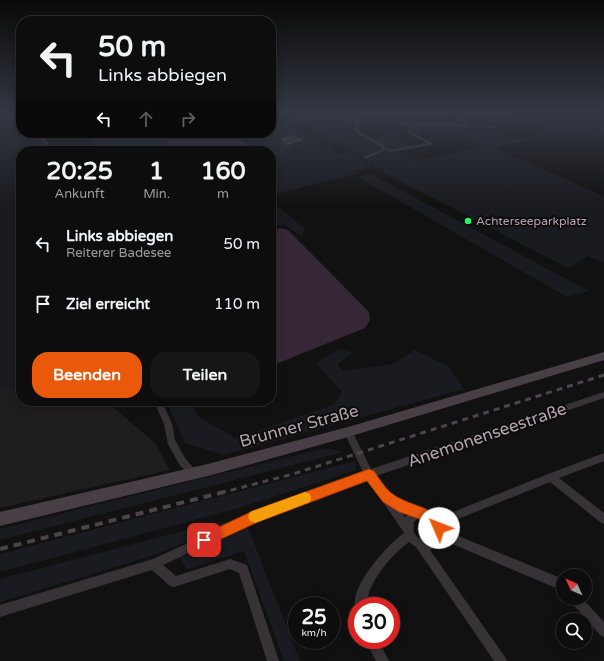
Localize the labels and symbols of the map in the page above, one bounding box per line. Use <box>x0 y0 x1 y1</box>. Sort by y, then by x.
place label: Achterseeparkplatz <box>476 214 587 228</box>
marker: Achterseeparkplatz <box>463 216 473 226</box>
street label: Anemonenseestraße <box>405 398 569 472</box>
street label: Brunner Straße <box>237 400 361 452</box>
position arrow <box>418 507 460 549</box>
pin <box>187 523 221 557</box>
north arrow <box>556 569 592 605</box>
speed limit sign: 30 <box>348 597 400 649</box>

